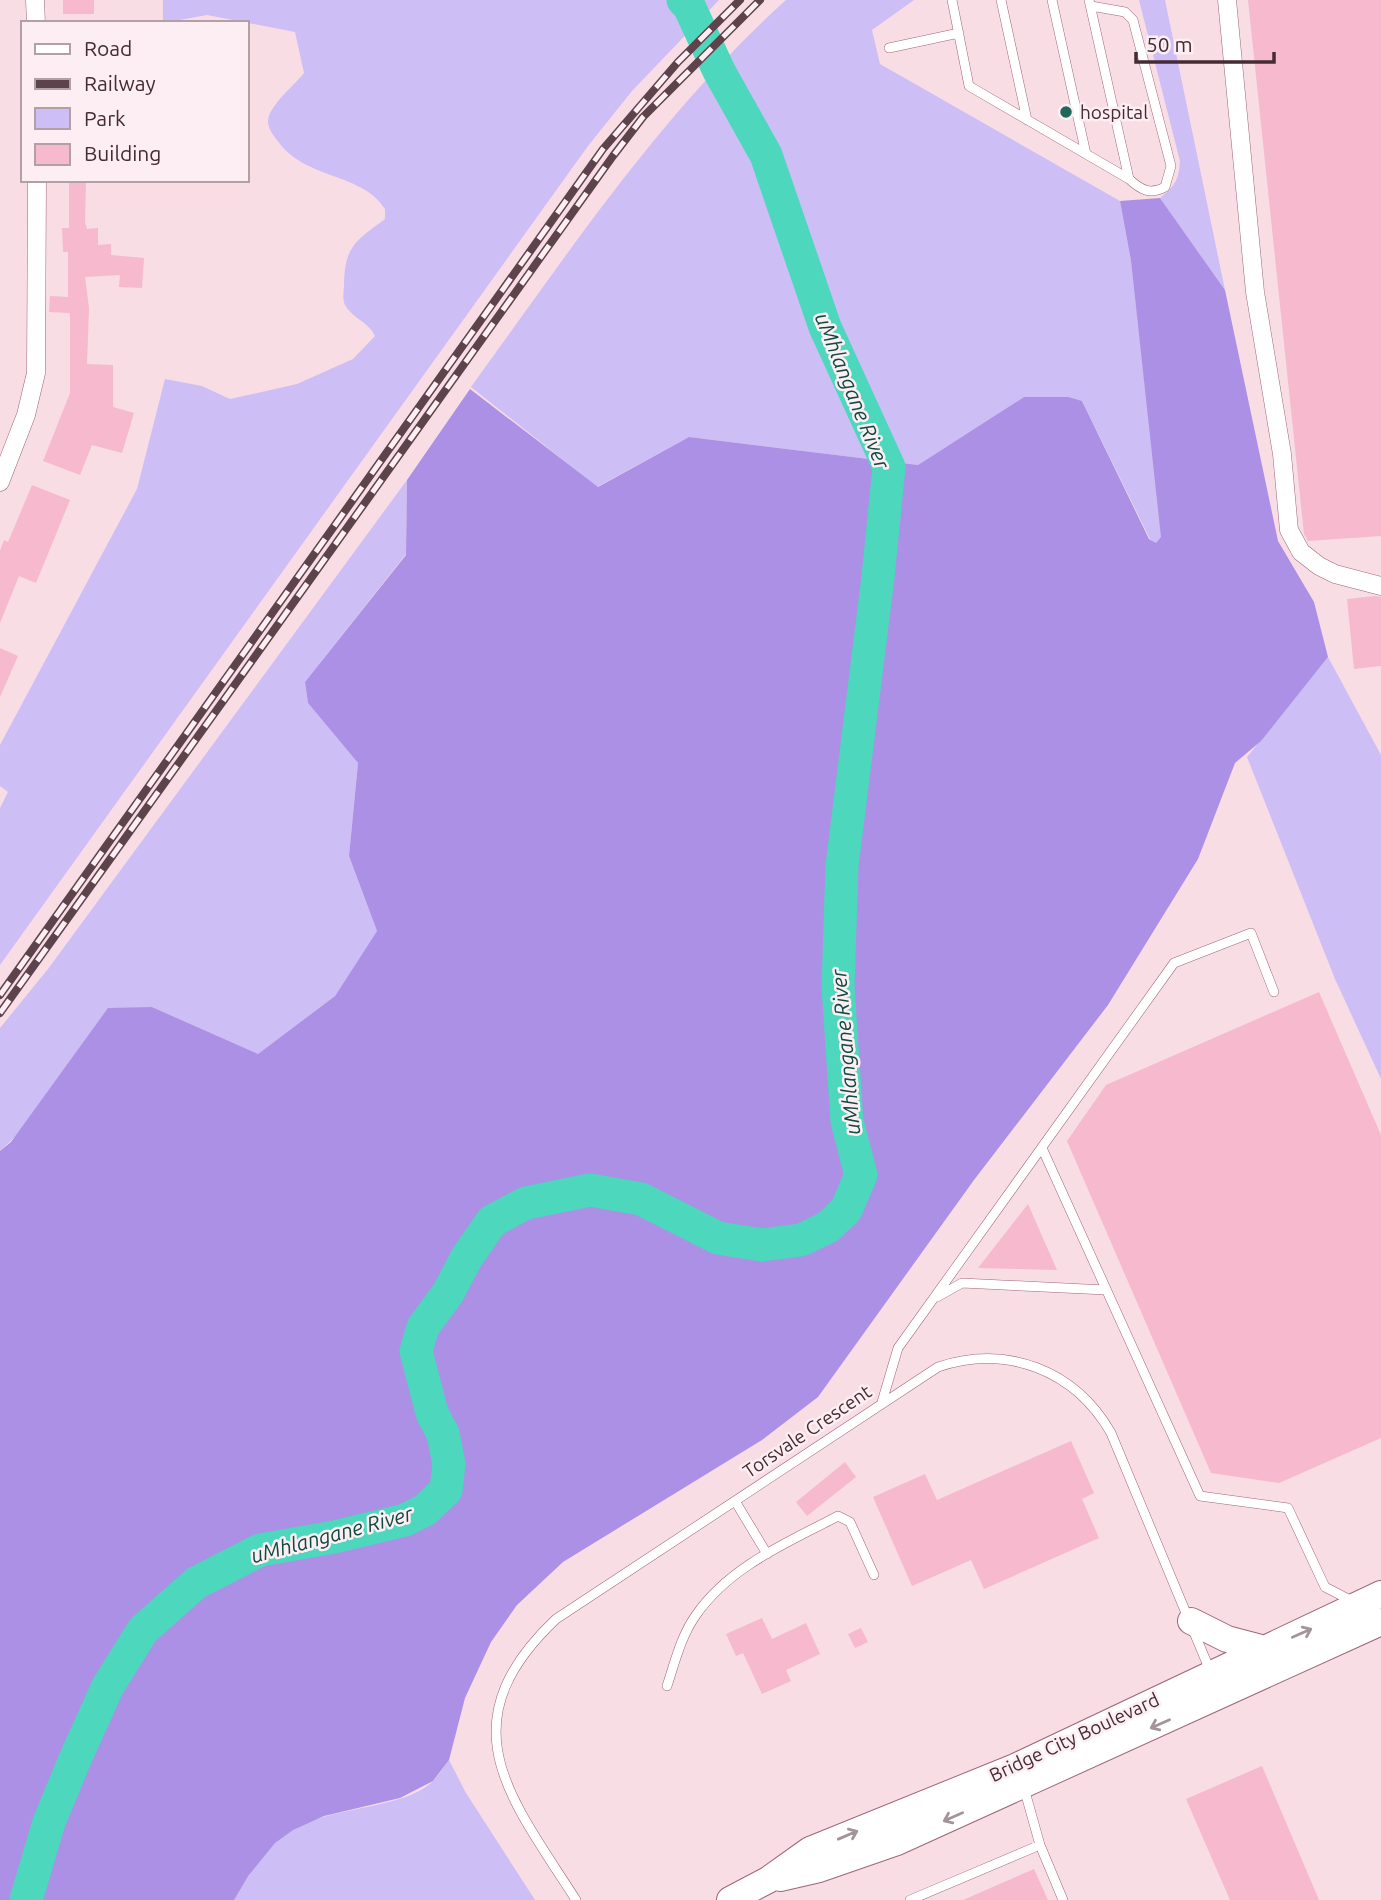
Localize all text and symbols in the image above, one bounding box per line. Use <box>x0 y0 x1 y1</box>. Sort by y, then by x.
legend <box>21 21 248 182</box>
scale bar <box>1136 21 1274 65</box>
text: 50 m <box>1146 32 1193 56</box>
text: Road <box>84 36 132 60</box>
text: Railway <box>84 71 156 95</box>
place label: hospital <box>1080 101 1148 123</box>
marker: hospital <box>1058 104 1074 120</box>
text: Park <box>84 106 126 130</box>
text: Building <box>84 141 161 165</box>
water label: uMhlangane River <box>811 309 896 473</box>
water label: uMhlangane River <box>826 967 864 1136</box>
street label: Torsvale Crescent <box>739 1380 876 1482</box>
water label: uMhlangane River <box>248 1501 416 1567</box>
one-way arrow <box>1291 1626 1312 1639</box>
street label: Bridge City Boulevard <box>986 1688 1162 1786</box>
one-way arrow <box>1150 1718 1171 1731</box>
one-way arrow <box>942 1811 964 1824</box>
one-way arrow <box>836 1827 858 1840</box>

